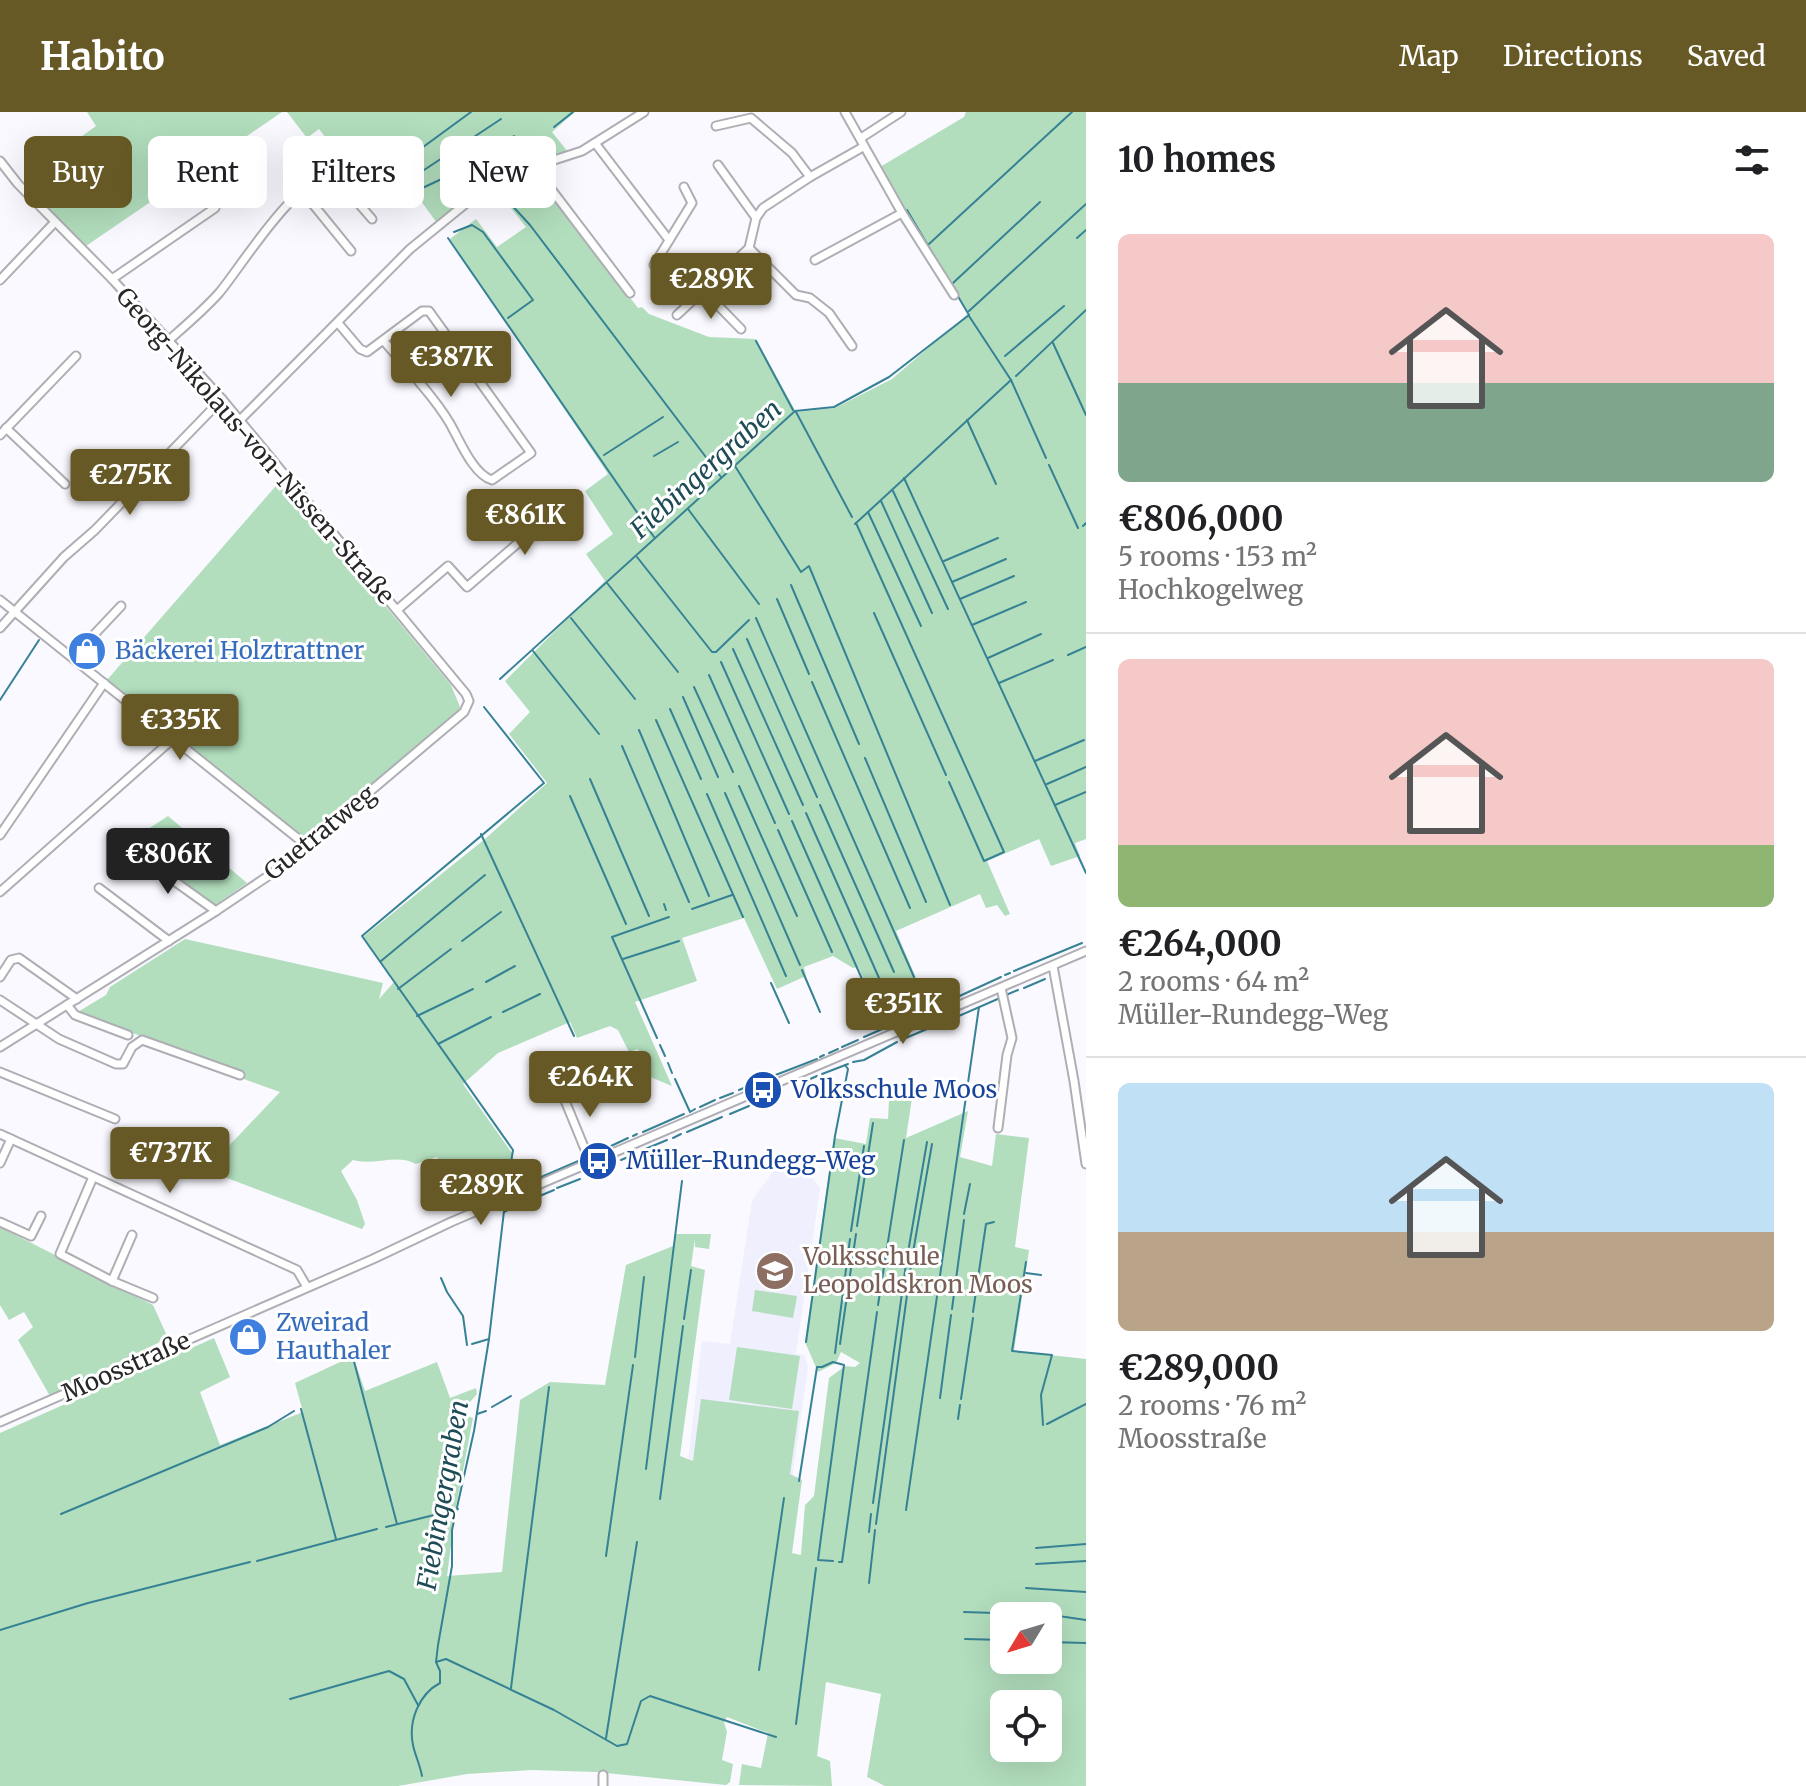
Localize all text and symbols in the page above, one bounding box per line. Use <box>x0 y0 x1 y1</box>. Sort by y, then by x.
text: Habito <box>40 33 165 80</box>
text: Map <box>1399 38 1459 74</box>
text: Directions <box>1503 38 1643 74</box>
text: Saved <box>1687 38 1766 74</box>
chip: Buy <box>24 136 132 208</box>
chip: Rent <box>148 136 267 208</box>
chip: Filters <box>283 136 424 208</box>
chip: New <box>440 136 556 208</box>
icon: filters <box>1730 138 1774 182</box>
text: 10 homes <box>1118 139 1276 181</box>
pin: €289K <box>655 253 767 321</box>
text: €289K <box>669 262 753 295</box>
street label: Georg-Nikolaus-von-Nissen-Straße <box>109 281 401 610</box>
icon: home <box>1374 286 1518 430</box>
pin: €387K <box>395 331 507 399</box>
text: €387K <box>409 340 493 373</box>
water label: Fiebingergraben <box>622 392 788 546</box>
pin: €275K <box>74 449 186 517</box>
text: €275K <box>89 458 171 491</box>
pin: €861K <box>469 489 581 557</box>
text: €861K <box>485 498 565 531</box>
text: €806,000 <box>1118 498 1284 540</box>
text: 5 rooms · 153 m² <box>1118 540 1317 573</box>
text: Hochkogelweg <box>1118 573 1303 606</box>
shop icon: Bäckerei Holztrattner <box>66 630 108 672</box>
place label: Bäckerei Holztrattner <box>115 635 365 666</box>
pin: €335K <box>124 694 236 762</box>
text: €335K <box>139 703 221 736</box>
icon: home <box>1374 711 1518 855</box>
street label: Guetratweg <box>258 778 382 887</box>
pin: €806K <box>112 828 224 896</box>
text: €806K <box>124 837 212 870</box>
text: €264,000 <box>1118 923 1282 965</box>
text: 2 rooms · 64 m² <box>1118 965 1309 998</box>
pin: €351K <box>847 978 959 1046</box>
text: €351K <box>864 987 942 1020</box>
text: Müller-Rundegg-Weg <box>1118 998 1388 1031</box>
pin: €264K <box>534 1051 646 1119</box>
text: €264K <box>547 1060 633 1093</box>
bus stop icon: Volksschule Moos <box>742 1069 784 1111</box>
place label: Volksschule Moos <box>790 1074 997 1105</box>
pin: €737K <box>114 1127 226 1195</box>
icon: home <box>1374 1135 1518 1279</box>
text: €737K <box>128 1136 212 1169</box>
bus stop icon: Müller-Rundegg-Weg <box>577 1140 619 1182</box>
place label: Müller-Rundegg-Weg <box>626 1145 876 1176</box>
pin: €289K <box>425 1159 537 1227</box>
text: €289K <box>439 1168 523 1201</box>
place label: Volksschule Leopoldskron Moos <box>802 1241 1033 1300</box>
school or university icon: Volksschule Leopoldskron Moos <box>754 1250 796 1292</box>
place label: Zweirad Hauthaler <box>276 1307 391 1366</box>
shop icon: Zweirad Hauthaler <box>227 1316 269 1358</box>
street label: Moosstraße <box>57 1324 195 1409</box>
text: €289,000 <box>1118 1347 1279 1389</box>
text: 2 rooms · 76 m² <box>1118 1389 1306 1422</box>
water label: Fiebingergraben <box>409 1397 475 1593</box>
text: Moosstraße <box>1118 1422 1267 1455</box>
north arrow <box>990 1602 1062 1674</box>
map controls <box>990 1602 1062 1762</box>
button: locate <box>990 1690 1062 1762</box>

